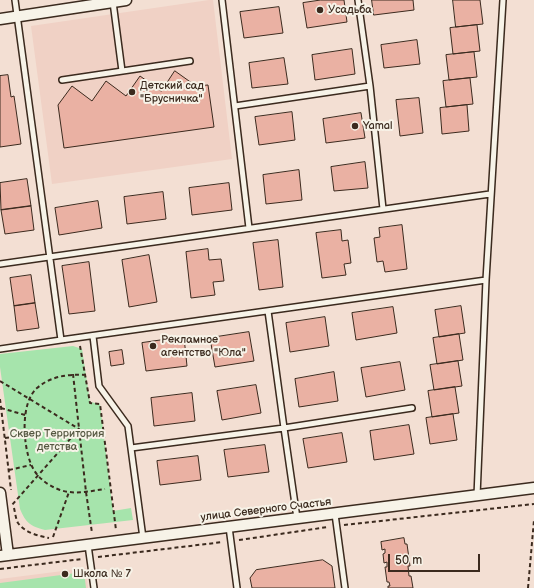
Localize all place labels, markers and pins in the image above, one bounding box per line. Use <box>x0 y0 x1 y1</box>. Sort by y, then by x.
place label: Усадьба <box>328 3 372 17</box>
marker: Усадьба <box>315 5 325 15</box>
place label: Детский сад "Брусничка" <box>140 79 204 105</box>
marker: Детский сад "Брусничка" <box>127 87 137 97</box>
place label: Yamal <box>363 119 392 133</box>
marker: Yamal <box>350 121 360 131</box>
place label: Рекламное агентство "Юла" <box>161 333 246 359</box>
marker: Рекламное агентство "Юла" <box>148 341 158 351</box>
place label: Школа № 7 <box>73 567 131 581</box>
marker: Школа № 7 <box>60 569 70 579</box>

